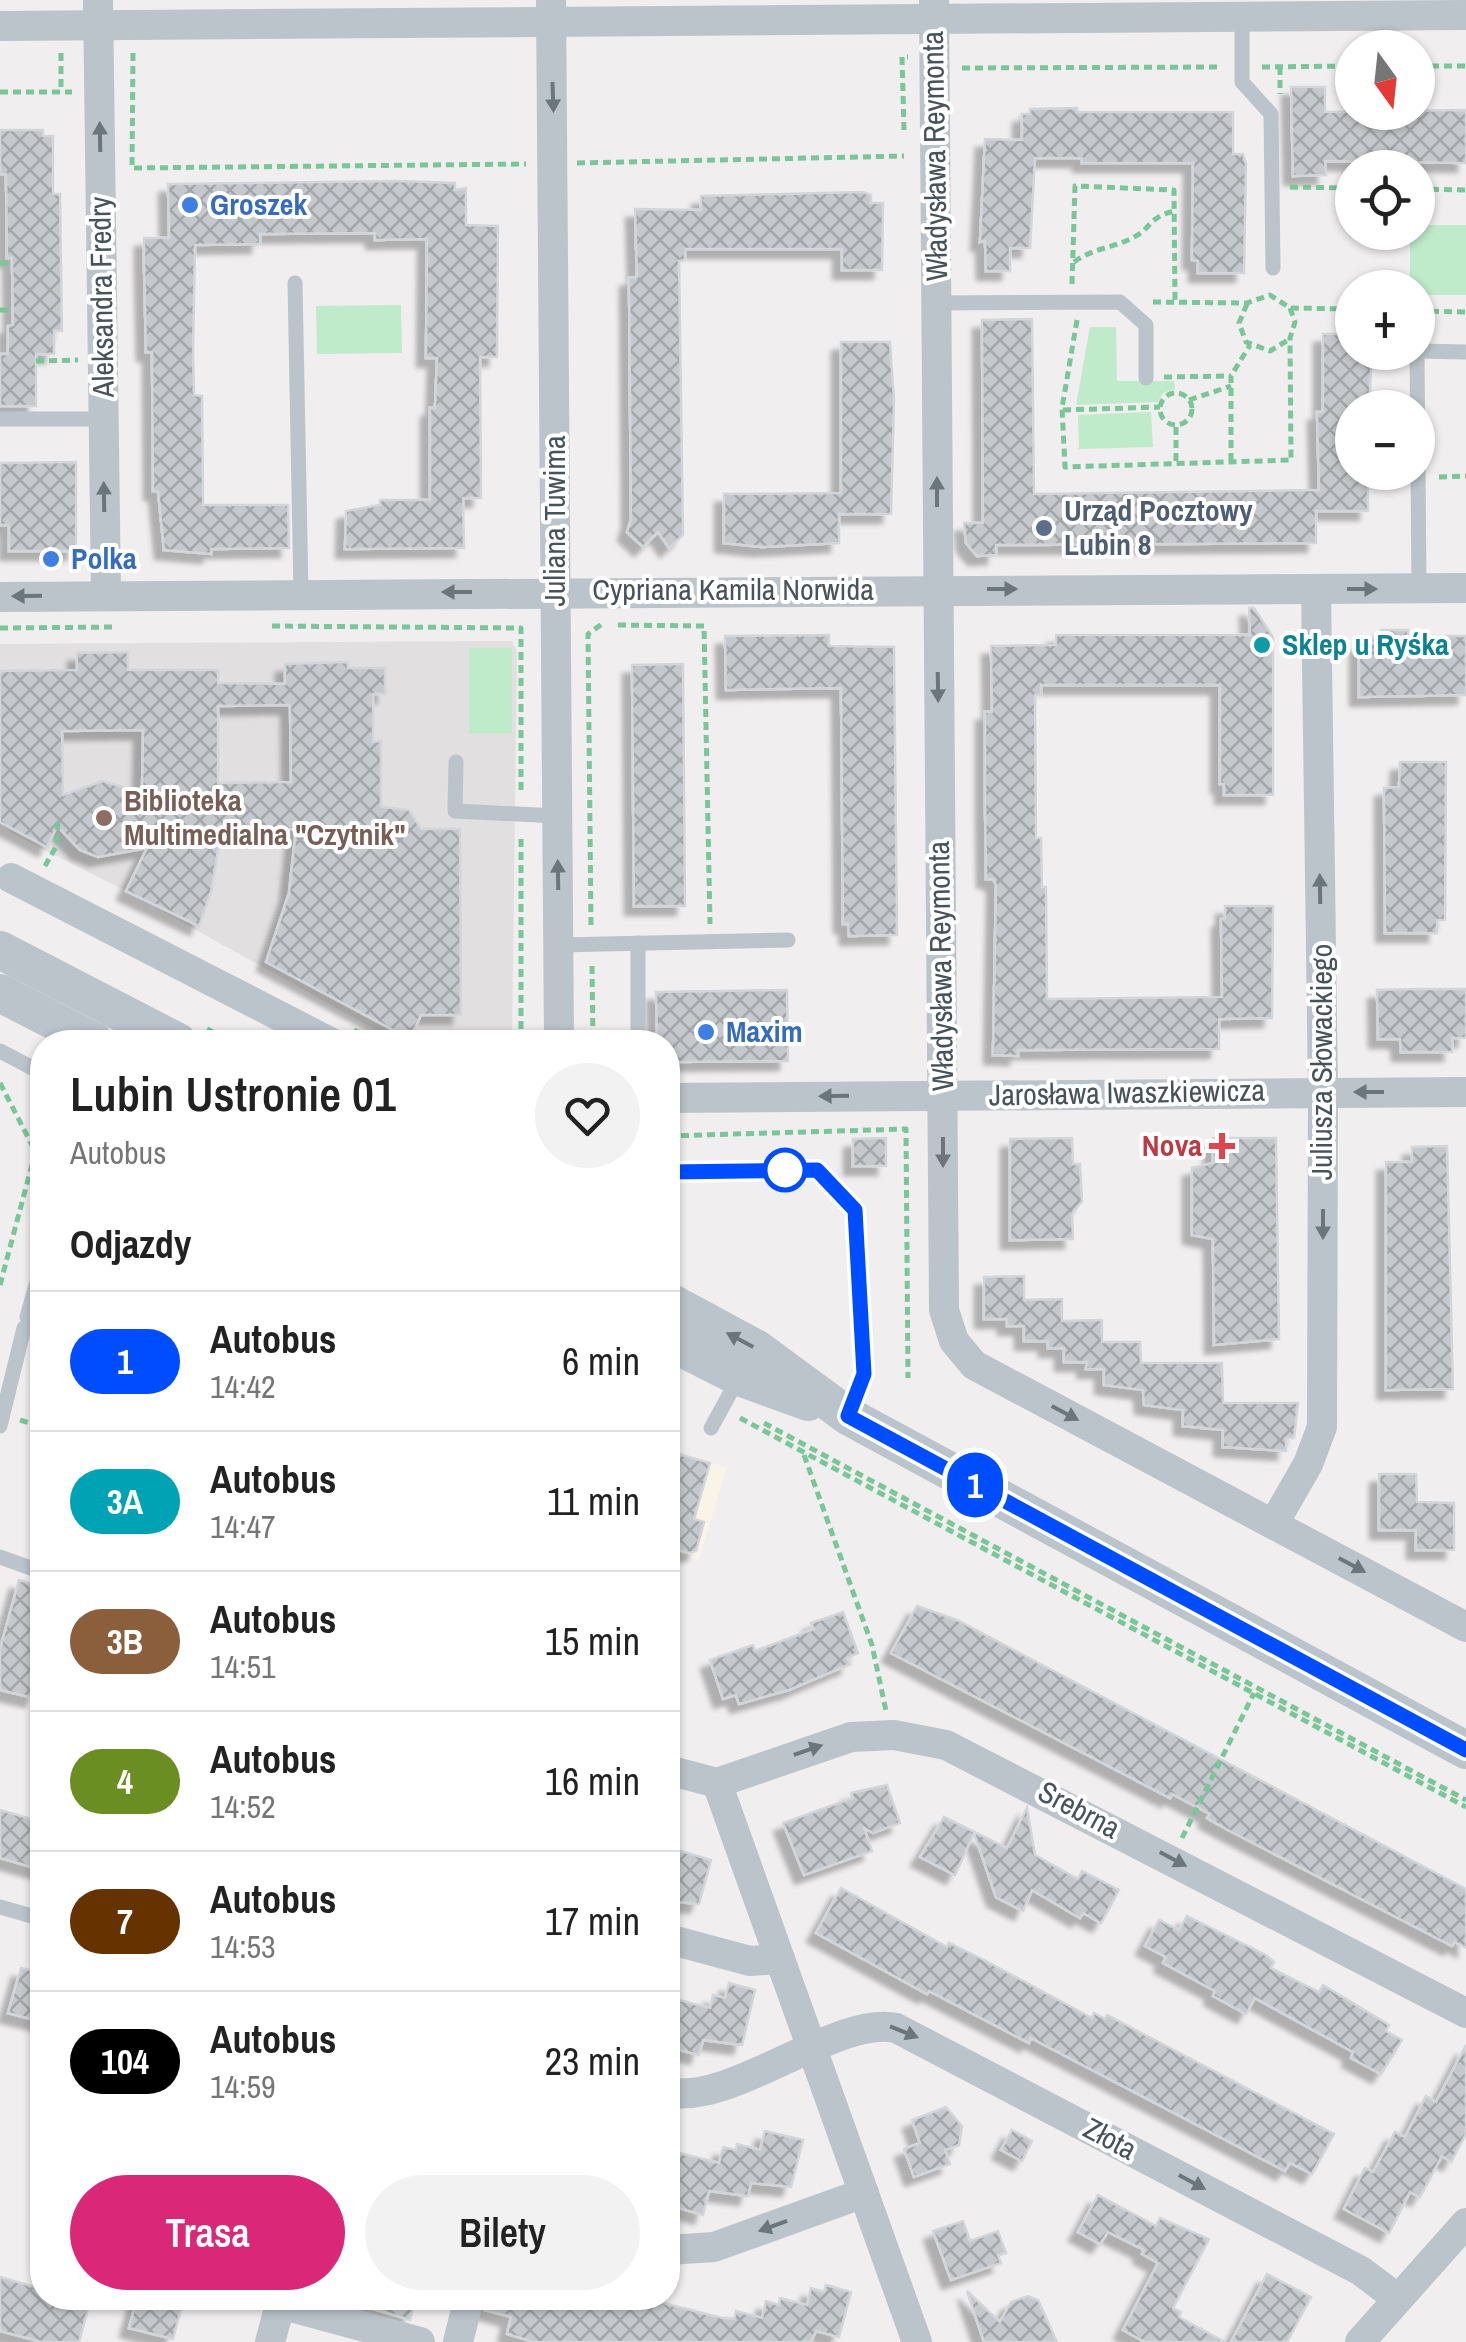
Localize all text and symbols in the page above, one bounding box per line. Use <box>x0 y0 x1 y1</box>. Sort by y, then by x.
street label: Władysława Reymonta <box>912 30 956 281</box>
north arrow <box>1335 30 1435 130</box>
map controls <box>1335 30 1435 490</box>
one-way arrow <box>545 82 561 114</box>
one-way arrow <box>92 120 108 152</box>
button: locate <box>1335 150 1435 250</box>
place label: Groszek <box>210 184 307 224</box>
marker: Groszek <box>179 194 201 216</box>
street label: Aleksandra Fredry <box>79 196 123 399</box>
button: + <box>1335 270 1435 370</box>
button: − <box>1335 390 1435 490</box>
street label: Juliana Tuwima <box>534 435 574 607</box>
one-way arrow <box>929 475 945 507</box>
one-way arrow <box>96 480 112 512</box>
place label: Urząd Pocztowy Lubin 8 <box>1064 490 1253 564</box>
marker: Urząd Pocztowy Lubin 8 <box>1033 517 1055 539</box>
place label: Polka <box>71 538 137 578</box>
marker: Polka <box>40 548 62 570</box>
street label: Cypriana Kamila Norwida <box>592 569 874 609</box>
one-way arrow <box>987 581 1019 597</box>
one-way arrow <box>1347 581 1379 597</box>
one-way arrow <box>441 584 473 600</box>
one-way arrow <box>11 589 43 605</box>
place label: Sklep u Ryśka <box>1282 624 1449 664</box>
marker: Sklep u Ryśka <box>1251 634 1273 656</box>
one-way arrow <box>930 671 946 703</box>
place label: Biblioteka Multimedialna "Czytnik" <box>124 780 406 854</box>
marker: Biblioteka Multimedialna "Czytnik" <box>93 807 115 829</box>
street label: Władysława Reymonta <box>918 840 962 1091</box>
one-way arrow <box>550 859 566 891</box>
one-way arrow <box>1312 873 1328 905</box>
street label: Juliusza Słowackiego <box>1301 944 1341 1180</box>
place label: Maxim <box>726 1011 803 1051</box>
marker: Maxim <box>695 1021 717 1043</box>
text: Lubin Ustronie 01 <box>70 1061 396 1126</box>
button: heart <box>535 1063 640 1168</box>
street label: Jarosława Iwaszkiewicza <box>989 1070 1266 1114</box>
one-way arrow <box>1352 1084 1384 1100</box>
one-way arrow <box>817 1089 849 1105</box>
place label: Nova <box>1142 1125 1202 1165</box>
text: Autobus <box>70 1131 166 1174</box>
marker: Nova <box>1211 1135 1233 1157</box>
one-way arrow <box>935 1136 951 1168</box>
unlabelled marker <box>764 1149 806 1191</box>
one-way arrow <box>1315 1209 1331 1241</box>
text: Odjazdy <box>70 1219 191 1270</box>
text: Autobus <box>210 1314 336 1365</box>
one-way arrow <box>725 1332 754 1349</box>
text: 6 min <box>562 1336 640 1387</box>
text: 1 <box>117 1338 133 1385</box>
text: 14:42 <box>210 1365 276 1408</box>
one-way arrow <box>1050 1404 1079 1421</box>
line badge: 1 <box>942 1452 1008 1518</box>
text: Autobus <box>210 1454 336 1505</box>
text: 1 <box>967 1462 983 1509</box>
text: 11 min <box>547 1476 640 1527</box>
text: 3A <box>107 1478 143 1525</box>
text: 14:47 <box>210 1505 276 1548</box>
one-way arrow <box>1337 1557 1366 1574</box>
text: Autobus <box>210 1594 336 1645</box>
text: 15 min <box>545 1616 640 1667</box>
text: 3B <box>107 1618 143 1665</box>
text: 14:51 <box>210 1645 276 1688</box>
text: Autobus <box>210 1734 336 1785</box>
one-way arrow <box>794 1741 824 1756</box>
text: 16 min <box>545 1756 640 1807</box>
text: 4 <box>117 1758 133 1805</box>
street label: Srebrna <box>1031 1771 1128 1847</box>
text: 14:52 <box>210 1785 276 1828</box>
one-way arrow <box>1158 1851 1187 1868</box>
text: Autobus <box>210 1874 336 1925</box>
text: 17 min <box>545 1896 640 1947</box>
text: 7 <box>117 1898 133 1945</box>
text: 14:53 <box>210 1925 276 1968</box>
text: Autobus <box>210 2014 336 2065</box>
one-way arrow <box>889 2025 919 2041</box>
text: 23 min <box>545 2036 640 2087</box>
text: 104 <box>101 2038 149 2085</box>
text: 14:59 <box>210 2065 276 2108</box>
street label: Złota <box>1077 2108 1144 2169</box>
one-way arrow <box>1178 2173 1207 2190</box>
button: Trasa <box>70 2175 345 2290</box>
button: Bilety <box>365 2175 640 2290</box>
one-way arrow <box>757 2219 787 2234</box>

